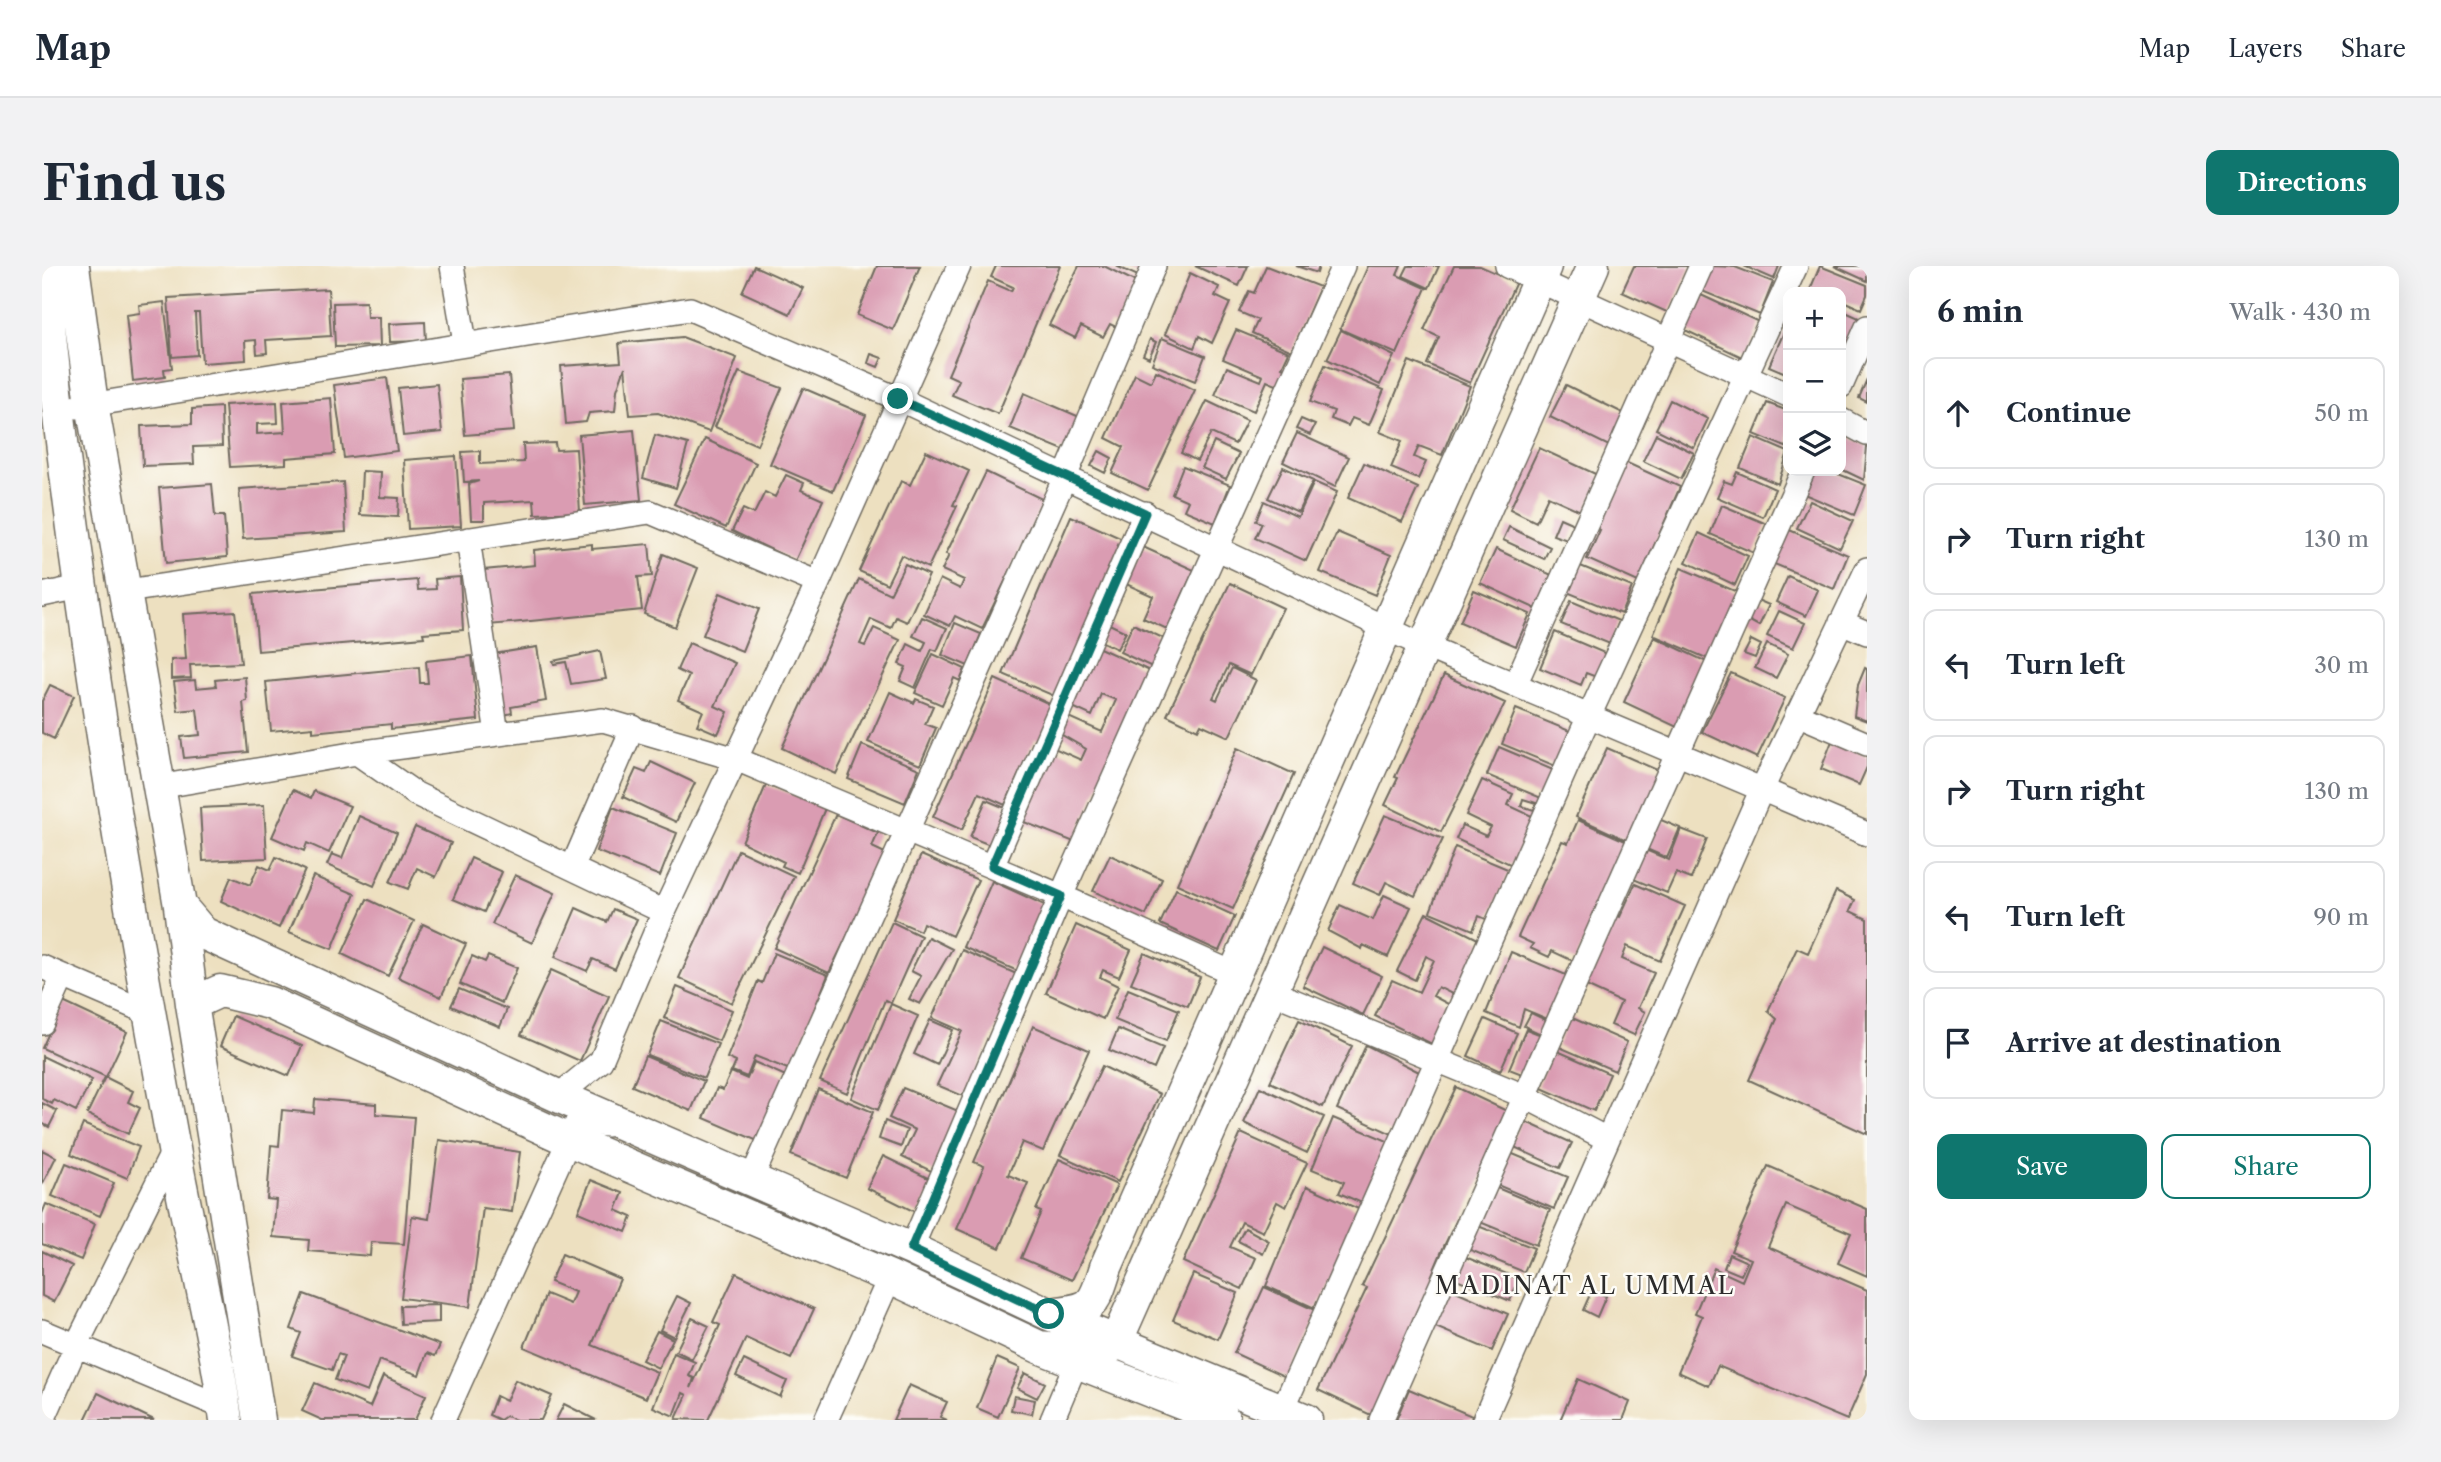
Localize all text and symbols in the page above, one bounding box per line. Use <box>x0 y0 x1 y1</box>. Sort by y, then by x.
text: Map <box>35 28 111 69</box>
text: Map <box>2139 34 2190 63</box>
text: Layers <box>2228 34 2303 63</box>
text: Share <box>2341 34 2406 63</box>
button: Directions <box>2206 150 2399 215</box>
text: Find us <box>42 152 226 213</box>
map controls <box>1783 287 1846 476</box>
button: + <box>1783 287 1846 350</box>
text: 6 min <box>1937 293 2024 330</box>
text: Walk · 430 m <box>2229 298 2371 326</box>
button: − <box>1783 350 1846 413</box>
route end <box>882 383 913 414</box>
icon: ahead <box>1939 394 1977 432</box>
text: Continue <box>2006 397 2131 429</box>
text: 50 m <box>2314 399 2369 427</box>
button: layers <box>1783 413 1846 476</box>
icon: right <box>1939 520 1977 558</box>
text: Turn right <box>2006 523 2145 555</box>
text: 130 m <box>2305 525 2369 553</box>
icon: left <box>1939 646 1977 684</box>
text: Turn left <box>2006 649 2125 681</box>
text: 30 m <box>2314 651 2369 679</box>
icon: right <box>1939 772 1977 810</box>
text: Turn right <box>2006 775 2145 807</box>
text: 130 m <box>2305 777 2369 805</box>
icon: left <box>1939 898 1977 936</box>
text: Turn left <box>2006 901 2125 933</box>
text: 90 m <box>2313 903 2369 931</box>
icon: arrive <box>1939 1024 1977 1062</box>
text: Arrive at destination <box>2006 1027 2281 1059</box>
button: Save <box>1937 1134 2147 1199</box>
button: Share <box>2161 1134 2371 1199</box>
district label: MADINAT AL UMMAL <box>1435 1271 1735 1300</box>
route start <box>1033 1298 1064 1329</box>

